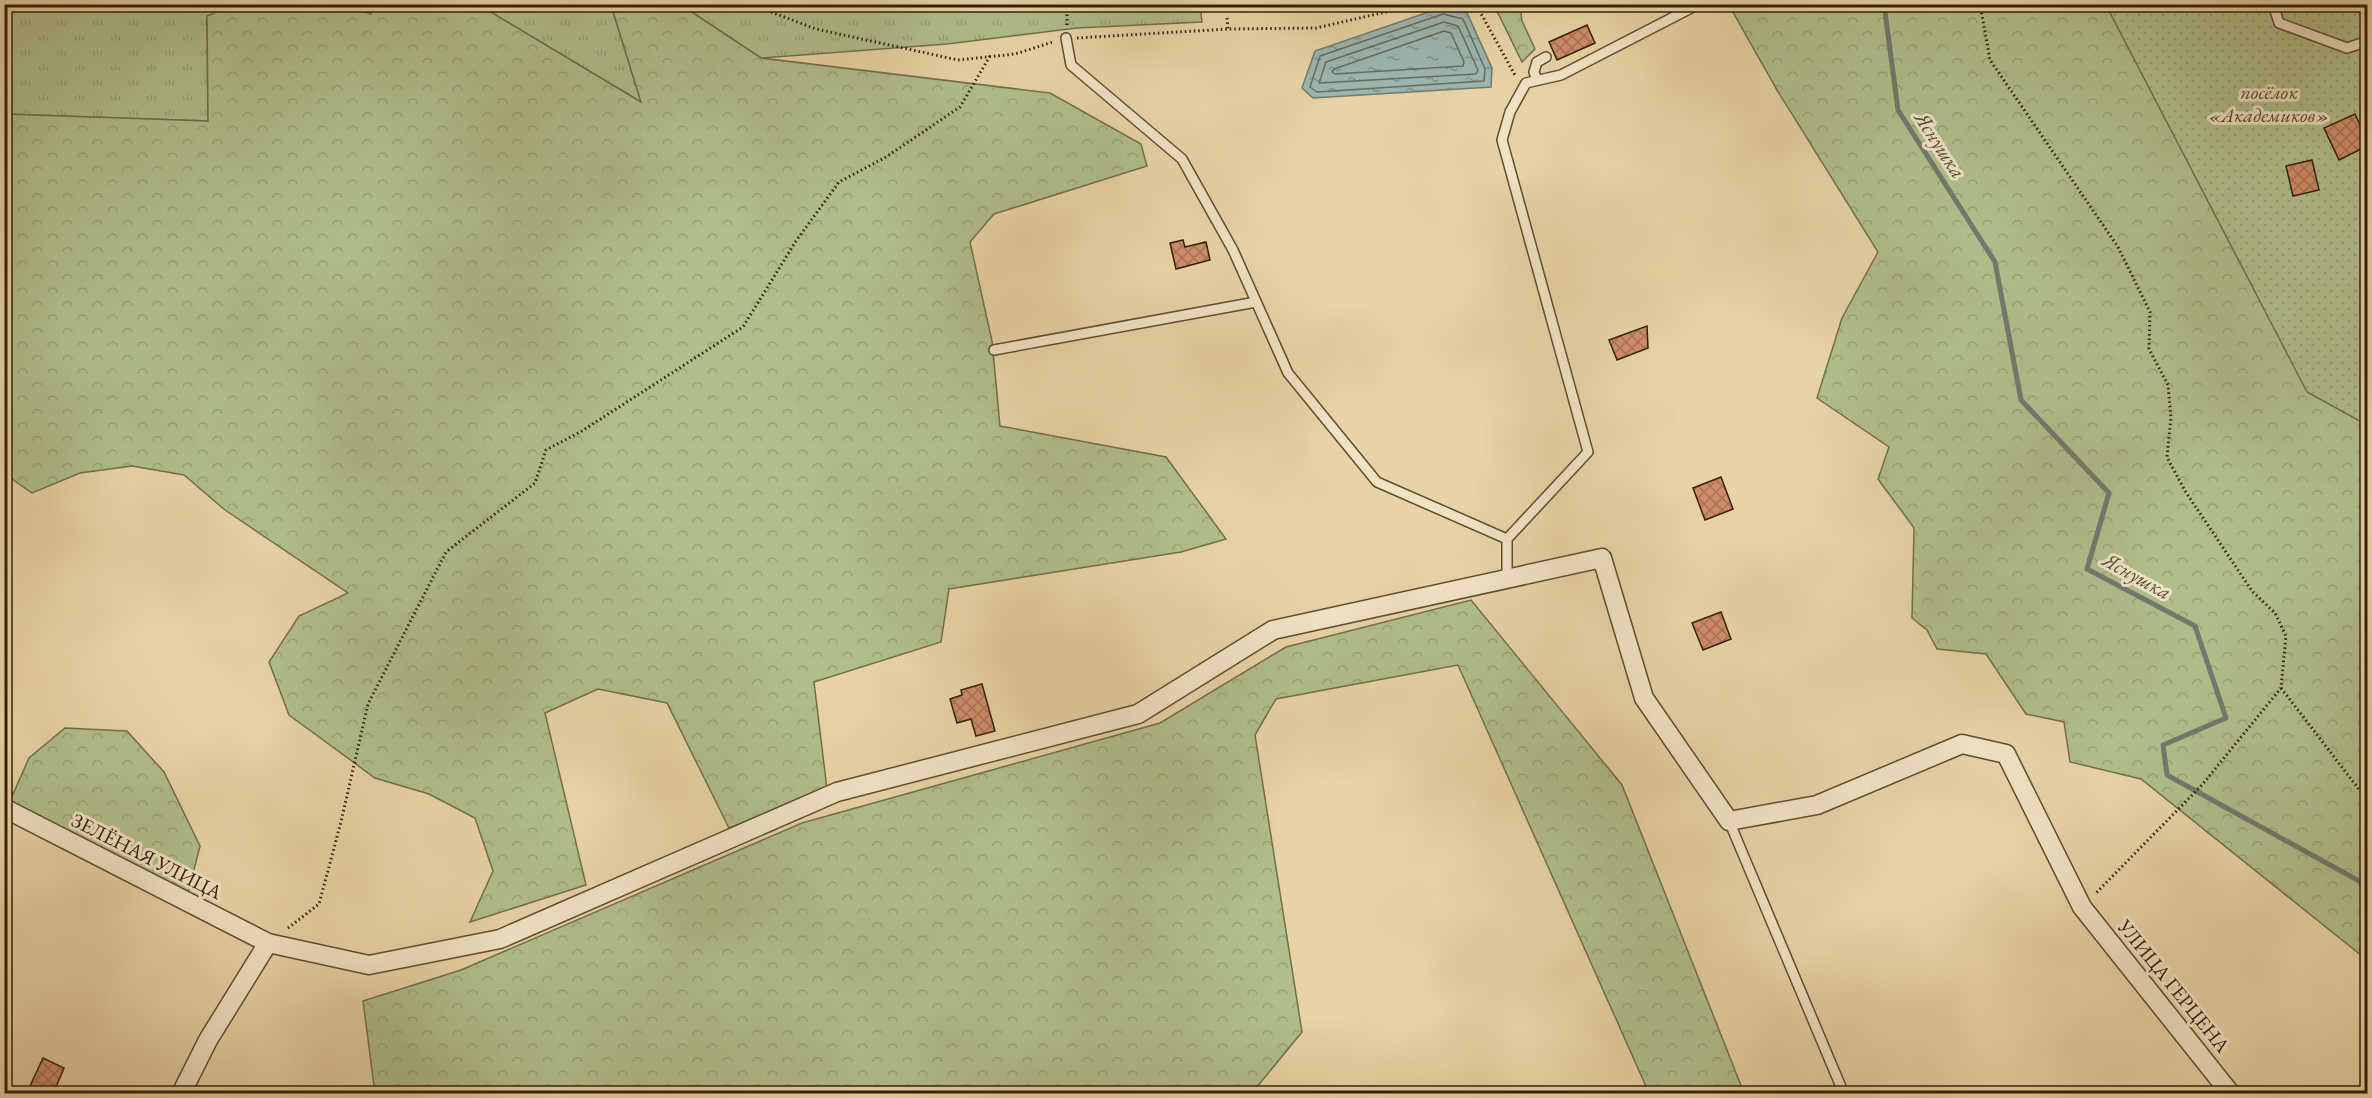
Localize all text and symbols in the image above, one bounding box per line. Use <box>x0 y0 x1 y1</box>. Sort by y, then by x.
park label: посёлок «Академиков» <box>2209 79 2329 128</box>
water label: Яснушка <box>1908 105 1972 183</box>
water label: Яснушка <box>2097 545 2176 605</box>
street label: ЗЕЛЁНАЯ УЛИЦА <box>67 807 227 905</box>
street label: УЛИЦА ГЕРЦЕНА <box>2111 913 2236 1058</box>

